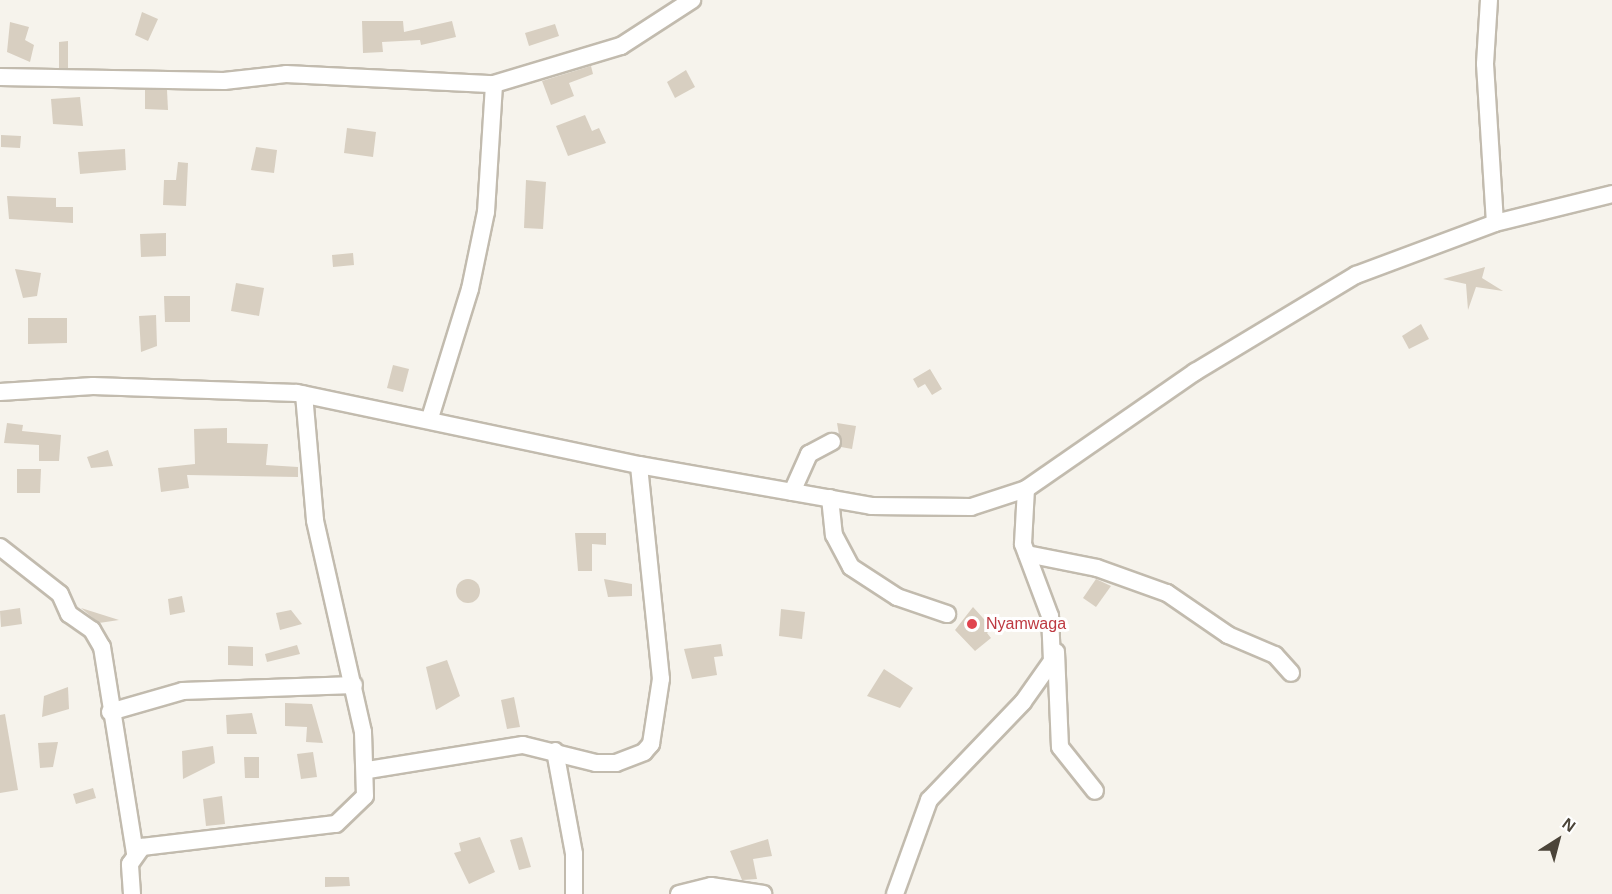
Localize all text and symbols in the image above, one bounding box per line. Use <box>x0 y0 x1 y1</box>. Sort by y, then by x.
place label: Nyamwaga <box>986 614 1066 634</box>
marker: Nyamwaga <box>963 615 981 633</box>
north arrow <box>1528 810 1588 870</box>
text: N <box>1559 815 1579 835</box>

